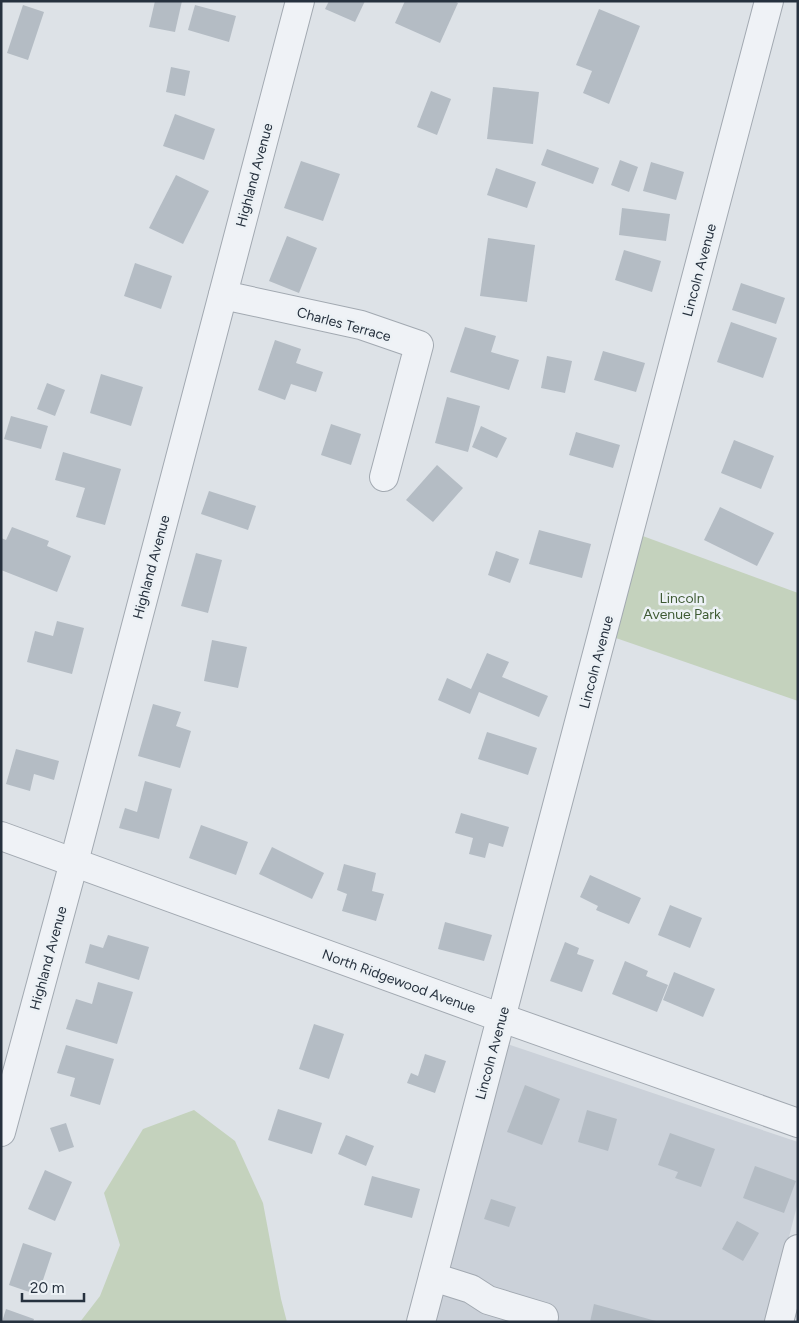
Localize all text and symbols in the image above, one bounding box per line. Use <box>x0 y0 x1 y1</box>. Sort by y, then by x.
street label: Highland Avenue <box>232 121 277 229</box>
street label: Lincoln Avenue <box>679 221 720 319</box>
street label: Charles Terrace <box>295 304 393 345</box>
street label: Highland Avenue <box>129 513 174 621</box>
park label: Lincoln Avenue Park <box>643 590 721 623</box>
street label: Lincoln Avenue <box>576 613 617 711</box>
street label: Highland Avenue <box>26 904 71 1012</box>
street label: North Ridgewood Avenue <box>320 946 478 1017</box>
street label: Lincoln Avenue <box>472 1004 513 1102</box>
scale bar <box>22 1270 85 1302</box>
text: 20 m <box>30 1279 64 1297</box>

